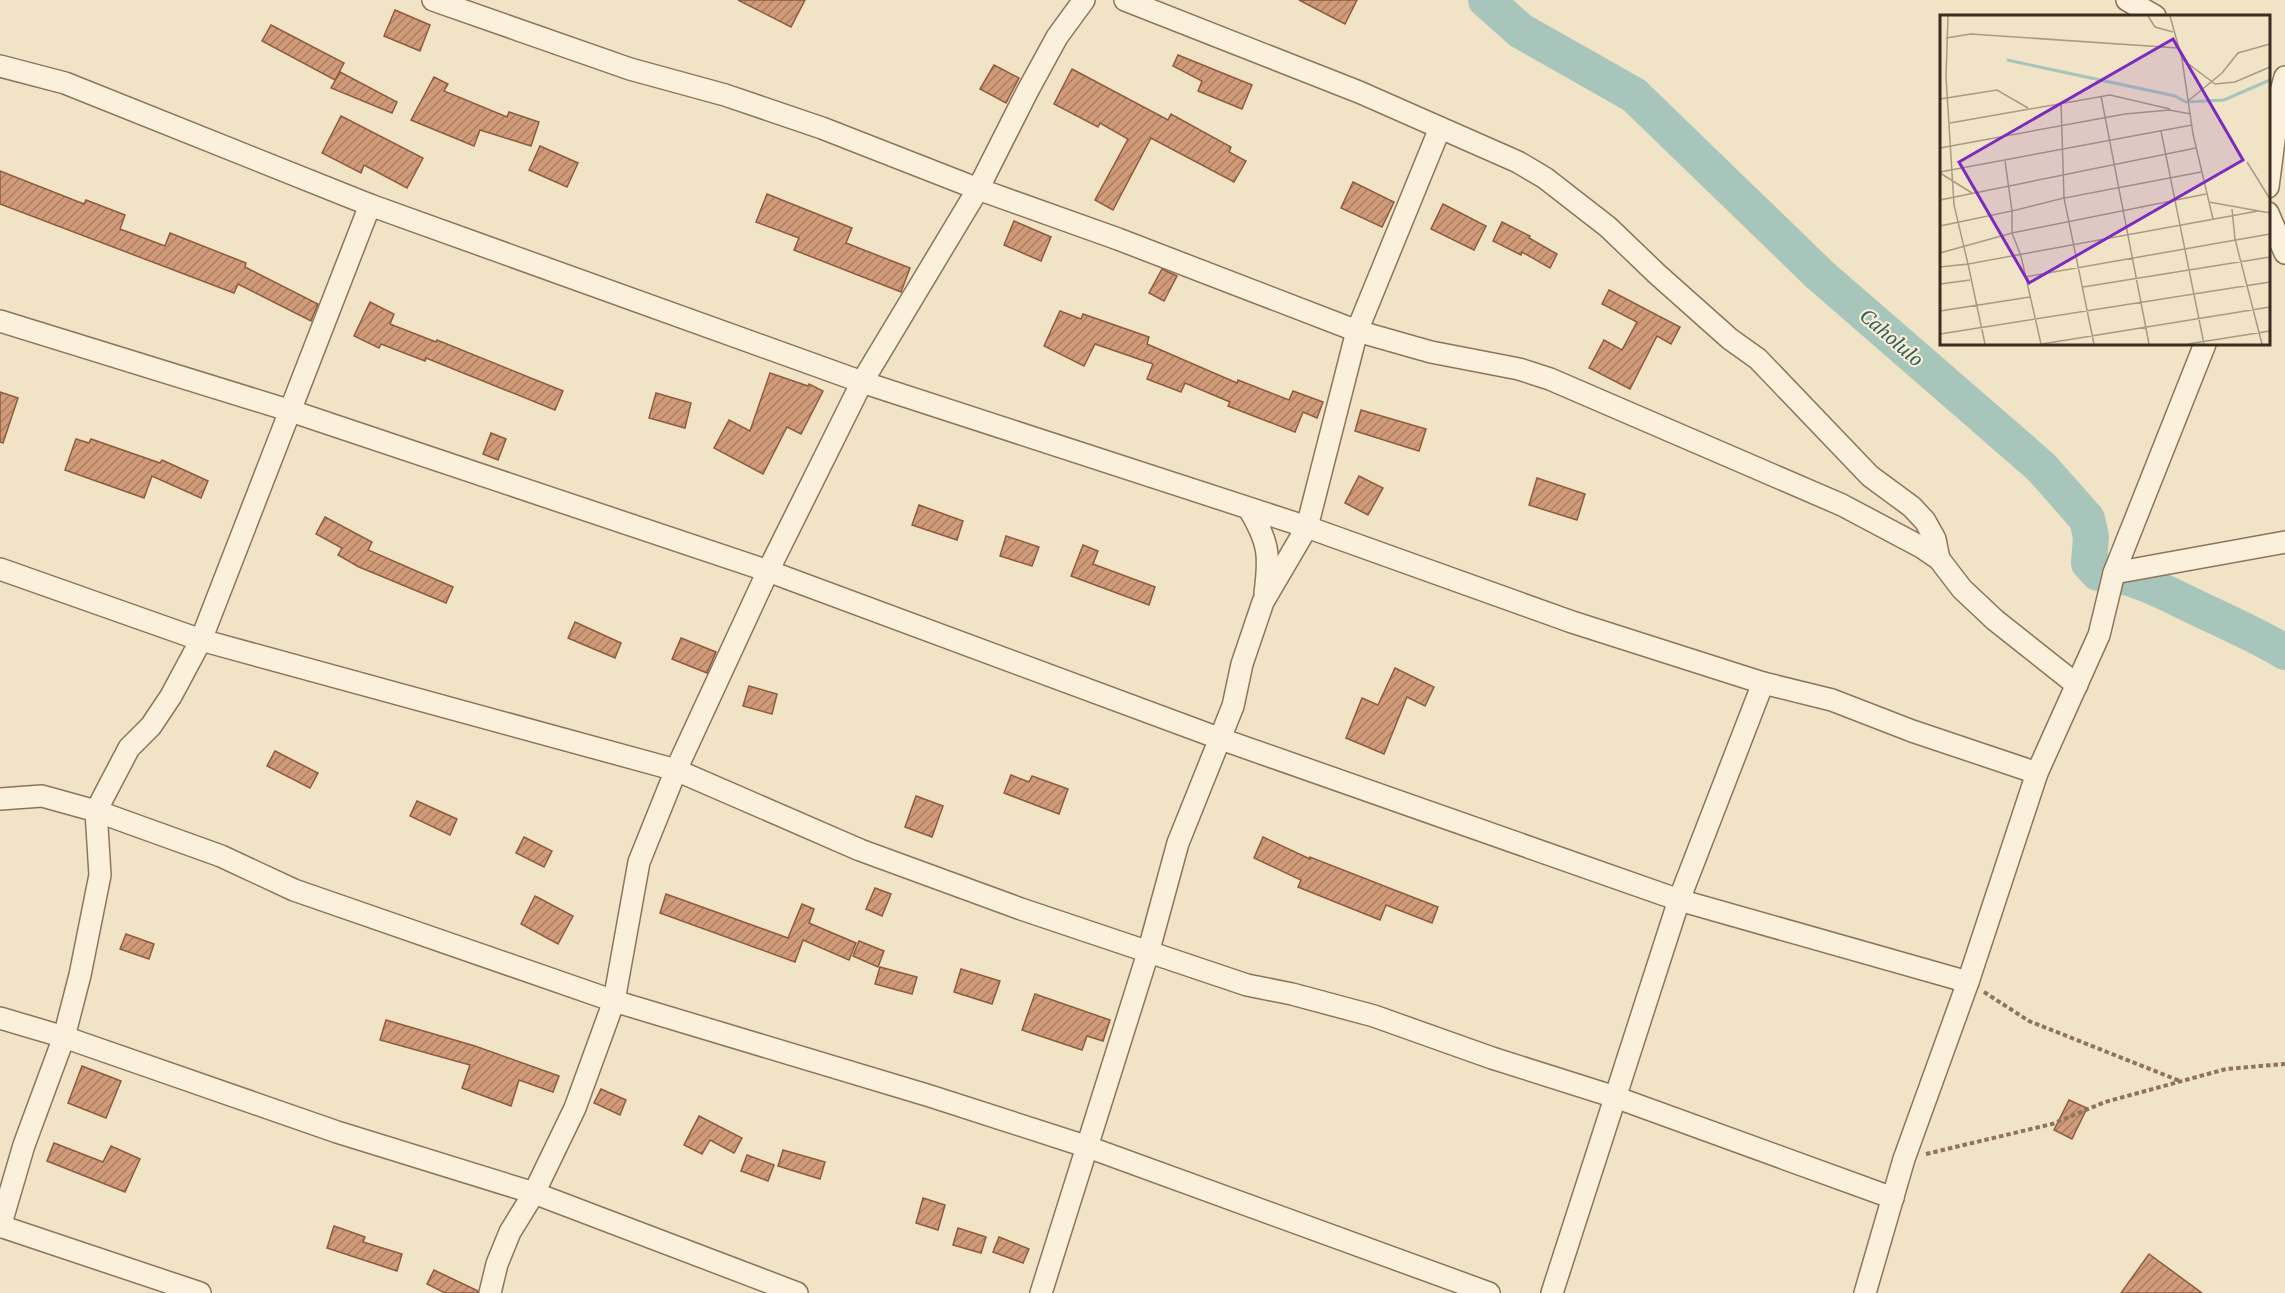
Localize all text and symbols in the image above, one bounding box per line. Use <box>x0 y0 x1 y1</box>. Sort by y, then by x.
inset map <box>1940 15 2270 345</box>
water label: Caholulo <box>1854 302 1930 372</box>

